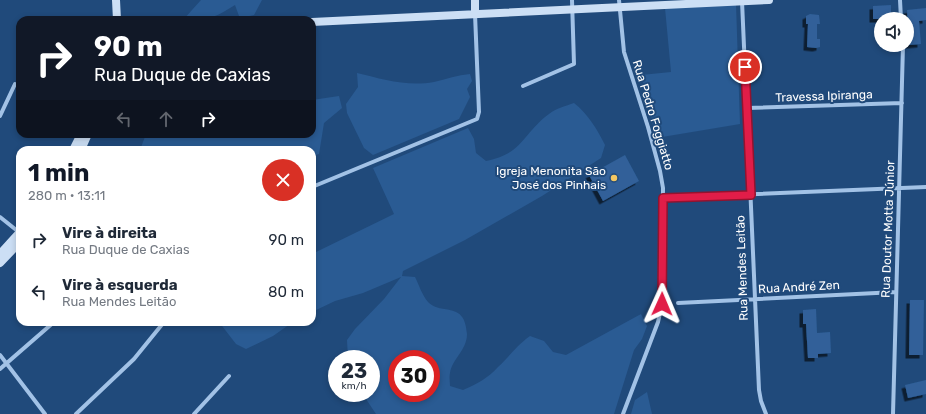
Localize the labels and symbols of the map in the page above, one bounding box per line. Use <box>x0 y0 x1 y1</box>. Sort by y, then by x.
pin <box>728 50 762 84</box>
street label: Rua Pedro Foggiatto <box>630 58 676 172</box>
street label: Travessa Ipiranga <box>775 87 873 105</box>
street label: Rua Doutor Motta Júnior <box>879 160 897 298</box>
place label: Igreja Menonita São José dos Pinhais <box>496 164 606 192</box>
marker: Igreja Menonita São José dos Pinhais <box>609 173 619 183</box>
street label: Rua Mendes Leitão <box>733 215 751 321</box>
street label: Rua André Zen <box>758 278 840 296</box>
position arrow <box>641 283 683 325</box>
speed limit sign: 30 <box>388 350 440 402</box>

